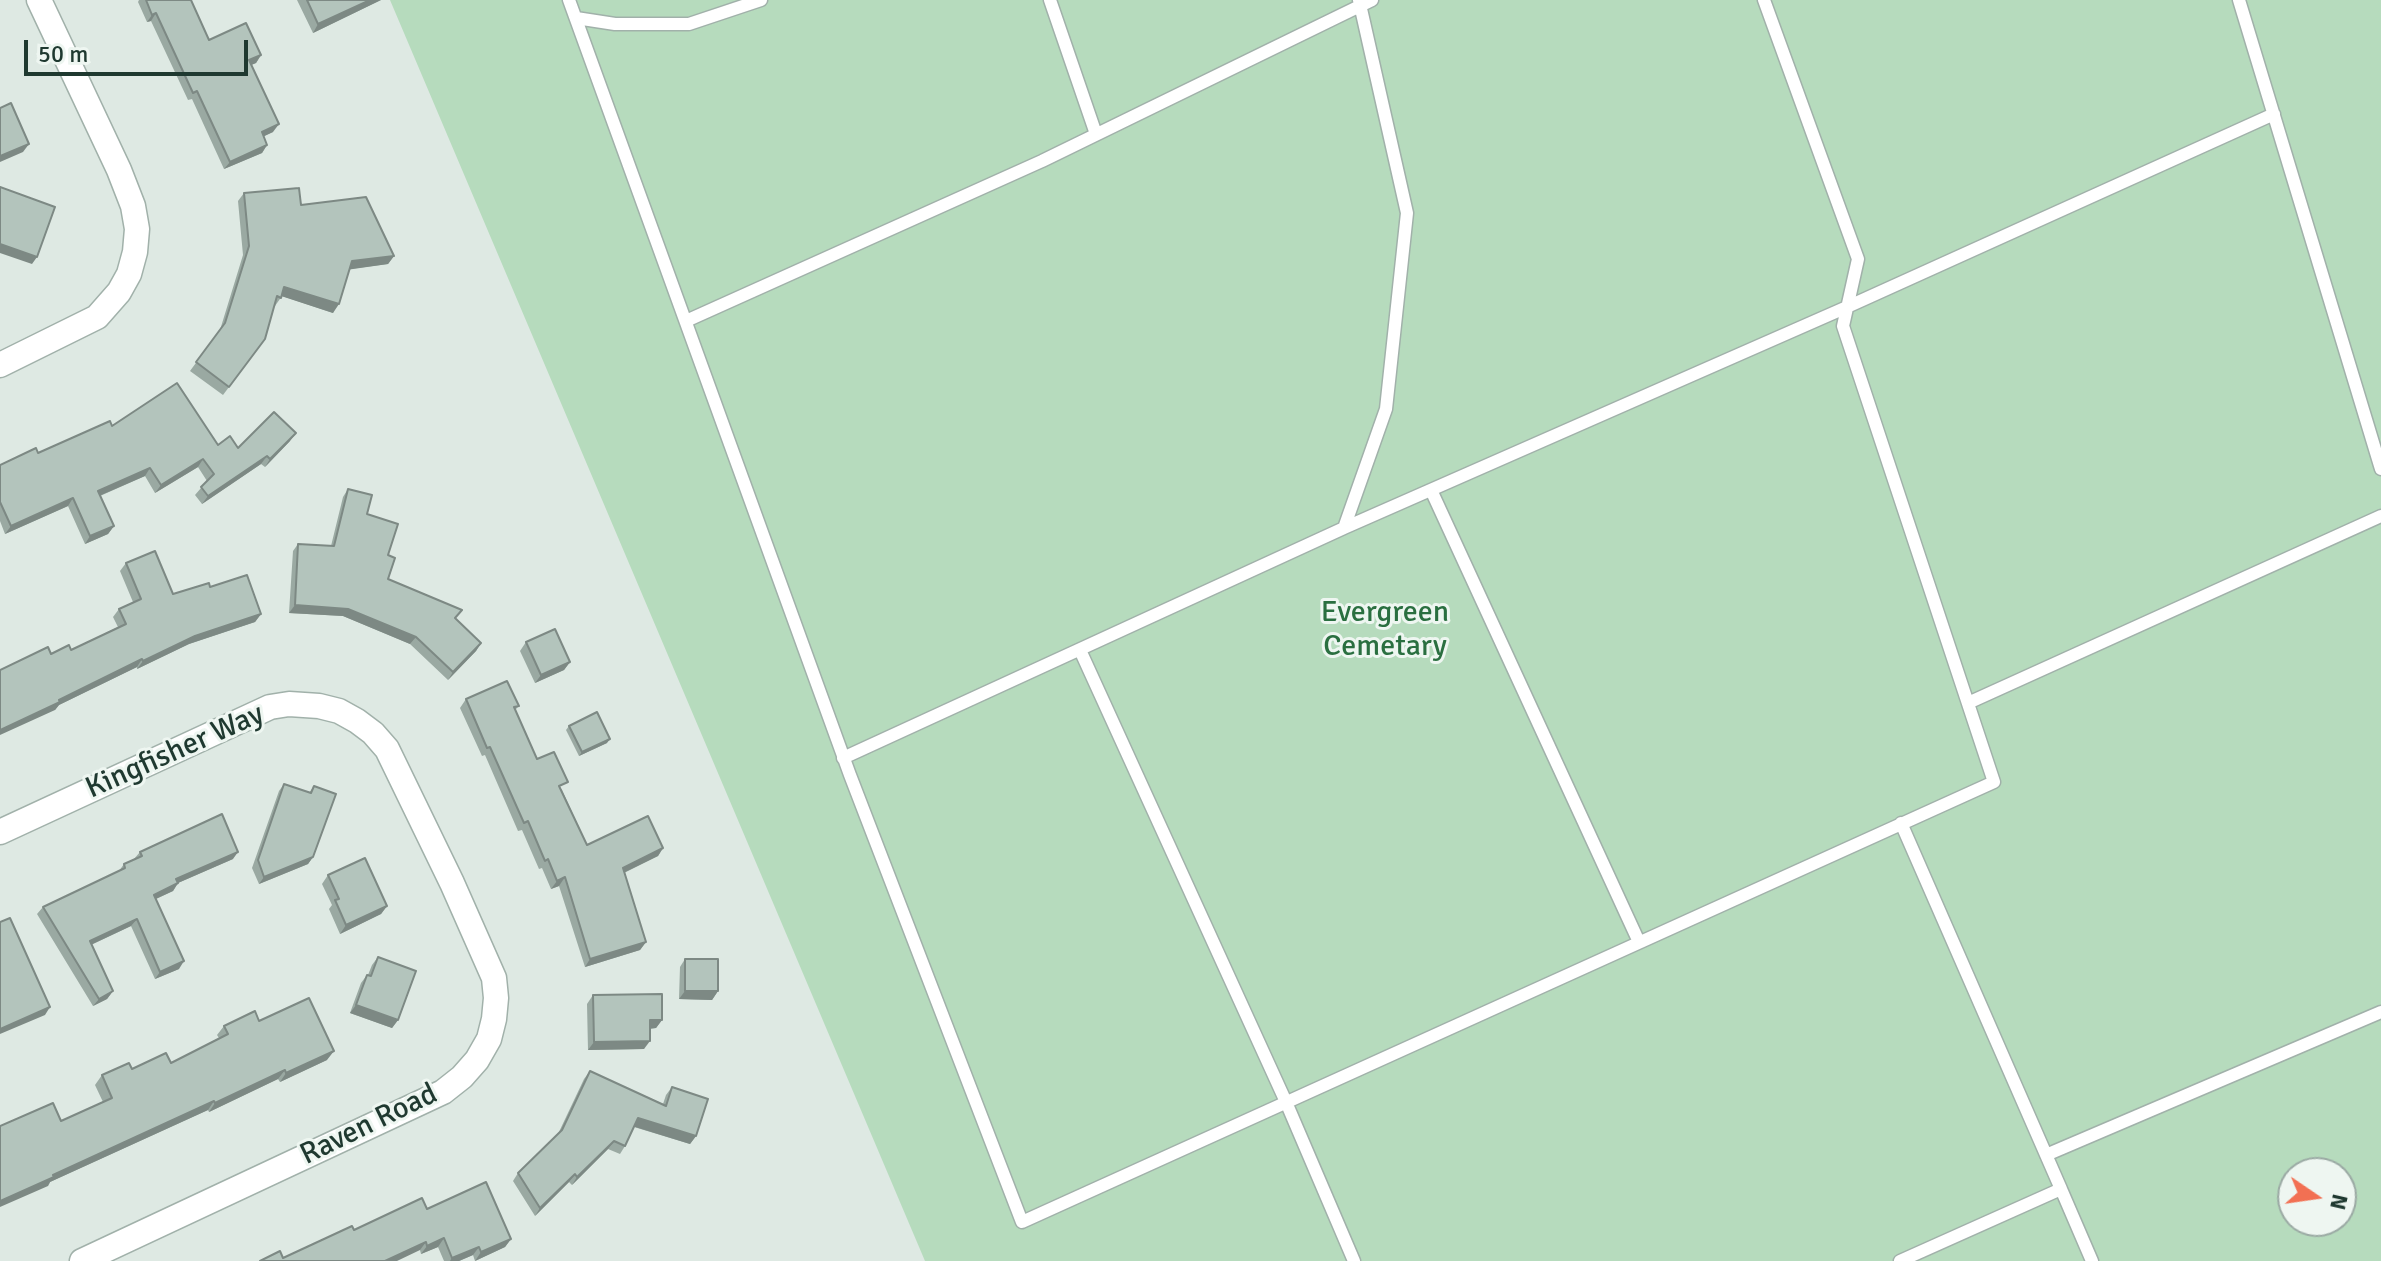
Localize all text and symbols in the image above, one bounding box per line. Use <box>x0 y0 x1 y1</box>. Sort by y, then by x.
scale bar <box>28 24 252 74</box>
text: 50 m <box>38 39 88 69</box>
park label: Evergreen Cemetary <box>1321 595 1449 666</box>
street label: Kingfisher Way <box>80 697 270 807</box>
street label: Raven Road <box>295 1076 443 1174</box>
north arrow <box>2277 1157 2357 1237</box>
text: N <box>2324 1192 2354 1213</box>

